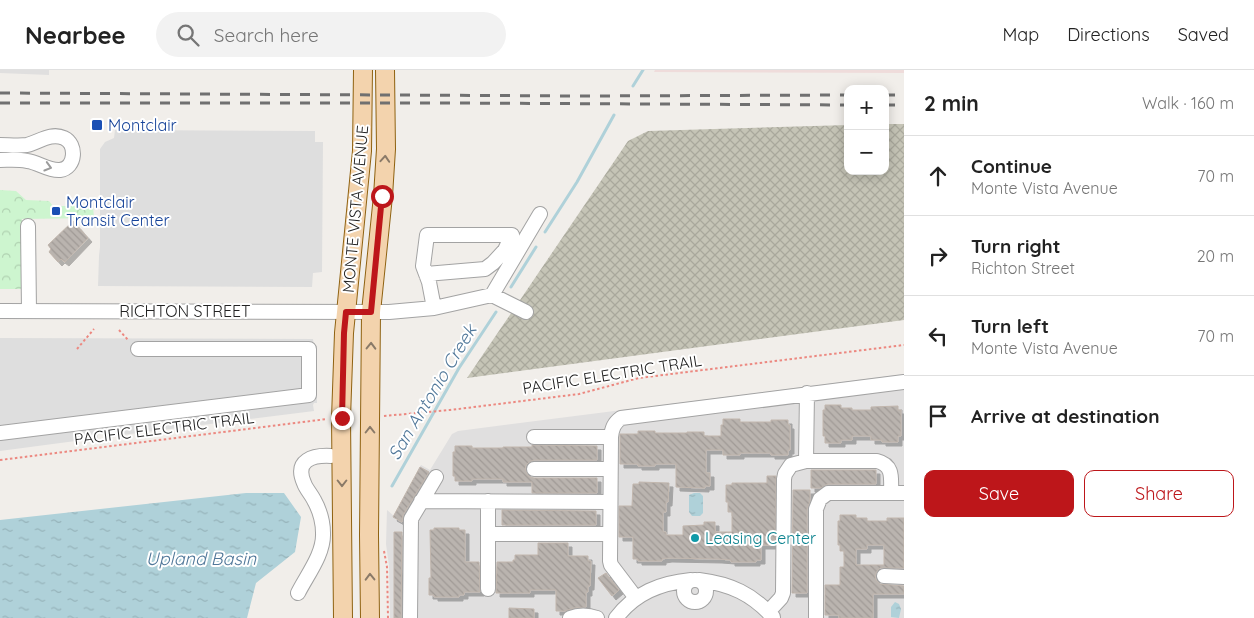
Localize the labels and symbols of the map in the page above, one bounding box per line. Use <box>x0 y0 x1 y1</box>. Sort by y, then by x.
place label: Montclair <box>108 115 177 135</box>
marker: Montclair <box>90 118 104 132</box>
street label: MONTE VISTA AVENUE <box>338 124 372 294</box>
one-way arrow <box>379 154 390 162</box>
one-way arrow <box>43 162 51 172</box>
route start <box>371 185 394 208</box>
place label: Montclair Transit Center <box>66 192 170 230</box>
marker: Montclair Transit Center <box>50 205 62 217</box>
street label: RICHTON STREET <box>119 301 251 321</box>
water label: San Antonio Creek <box>383 319 482 464</box>
one-way arrow <box>365 341 376 349</box>
street label: PACIFIC ELECTRIC TRAIL <box>521 350 703 398</box>
street label: PACIFIC ELECTRIC TRAIL <box>73 407 256 449</box>
route end <box>331 407 354 430</box>
one-way arrow <box>365 426 375 434</box>
one-way arrow <box>337 480 347 487</box>
place label: Leasing Center <box>705 528 816 548</box>
marker: Leasing Center <box>689 532 701 544</box>
water label: Upland Basin <box>146 547 257 570</box>
one-way arrow <box>365 572 375 580</box>

